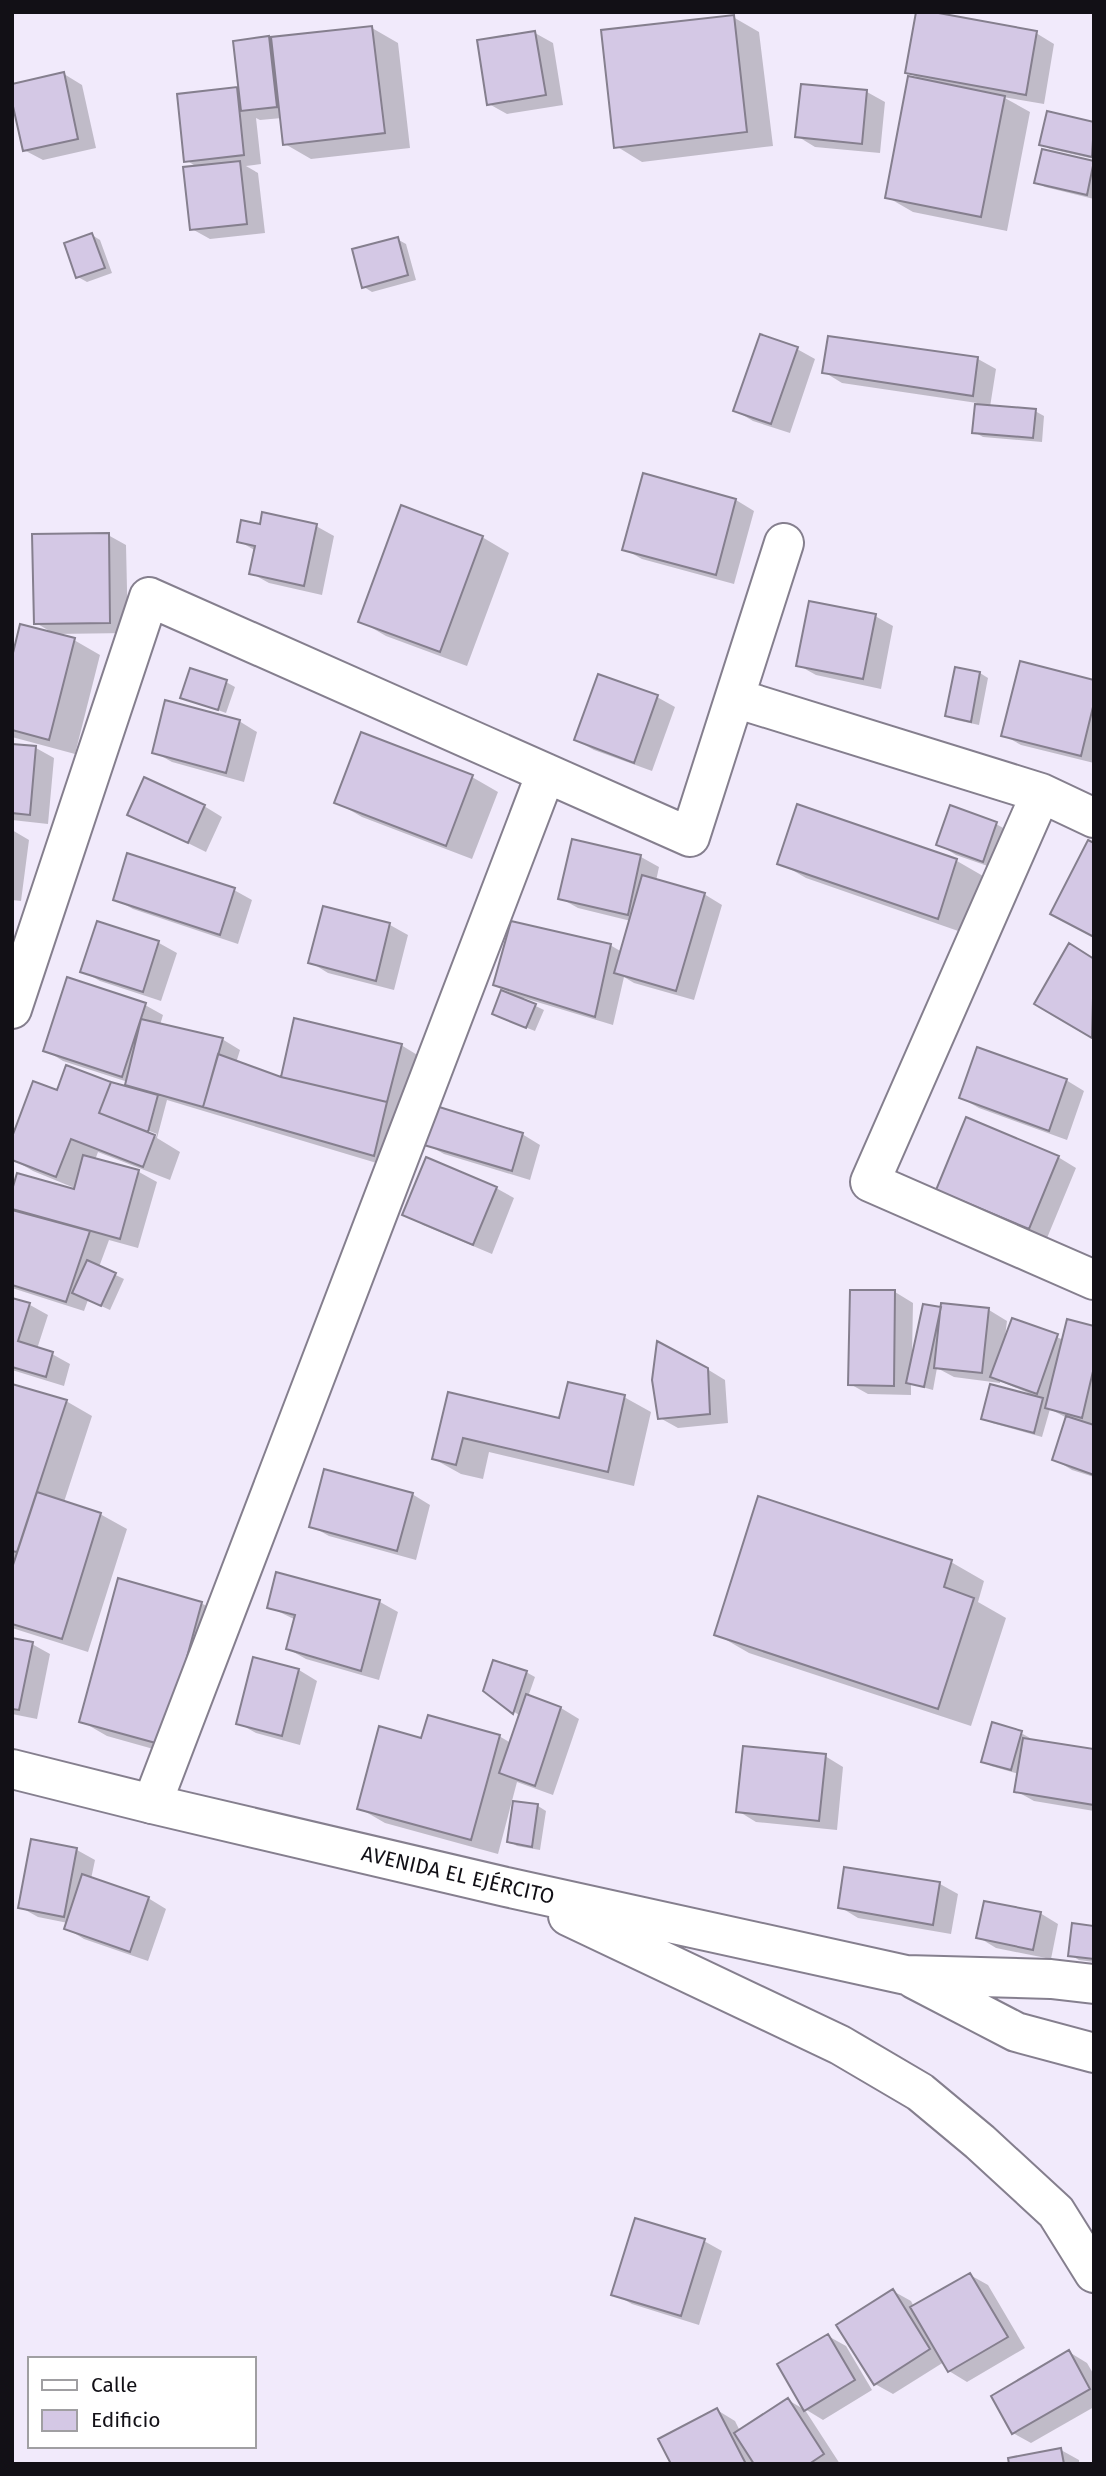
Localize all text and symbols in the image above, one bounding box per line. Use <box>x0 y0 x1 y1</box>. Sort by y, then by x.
street label: AVENIDA EL EJÉRCITO <box>359 1840 557 1910</box>
legend <box>28 2357 256 2448</box>
text: Calle <box>91 2372 137 2398</box>
text: Edificio <box>91 2407 161 2433</box>

